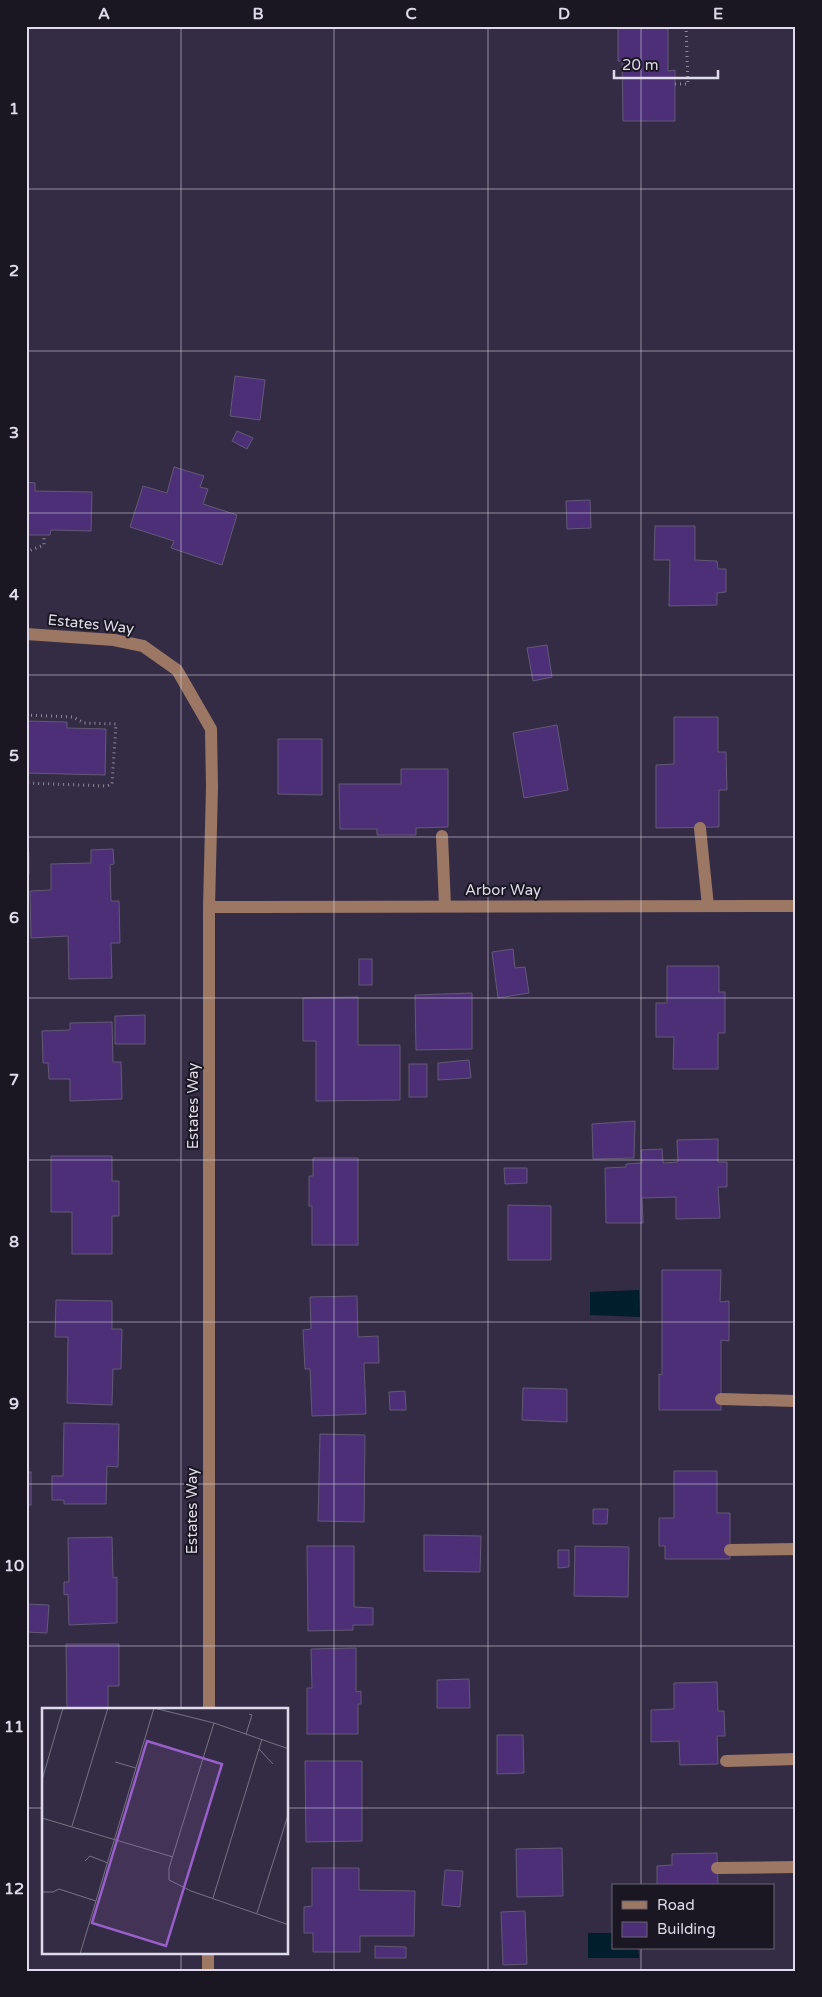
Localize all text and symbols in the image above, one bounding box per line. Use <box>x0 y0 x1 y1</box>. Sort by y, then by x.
text: A <box>98 4 110 24</box>
text: B <box>252 4 264 24</box>
text: C <box>405 4 417 24</box>
text: D <box>558 4 570 24</box>
text: E <box>713 4 723 24</box>
scale bar <box>614 48 718 80</box>
text: 20 m <box>622 56 659 74</box>
text: 1 <box>9 99 19 119</box>
text: 2 <box>9 261 19 281</box>
text: 3 <box>9 423 19 443</box>
text: 4 <box>9 585 19 605</box>
street label: Estates Way <box>47 611 135 637</box>
text: 5 <box>9 746 19 766</box>
street label: Arbor Way <box>465 881 541 899</box>
text: 6 <box>9 908 19 928</box>
street label: Estates Way <box>184 1063 202 1149</box>
text: 7 <box>9 1070 19 1090</box>
text: 8 <box>9 1232 19 1252</box>
text: 9 <box>9 1394 19 1414</box>
street label: Estates Way <box>183 1468 201 1554</box>
text: 10 <box>4 1556 24 1576</box>
inset map <box>42 1708 289 1954</box>
text: 11 <box>4 1717 24 1737</box>
text: 12 <box>4 1879 24 1899</box>
legend <box>612 1884 774 1950</box>
text: Road <box>657 1896 695 1914</box>
text: Building <box>657 1920 716 1938</box>

